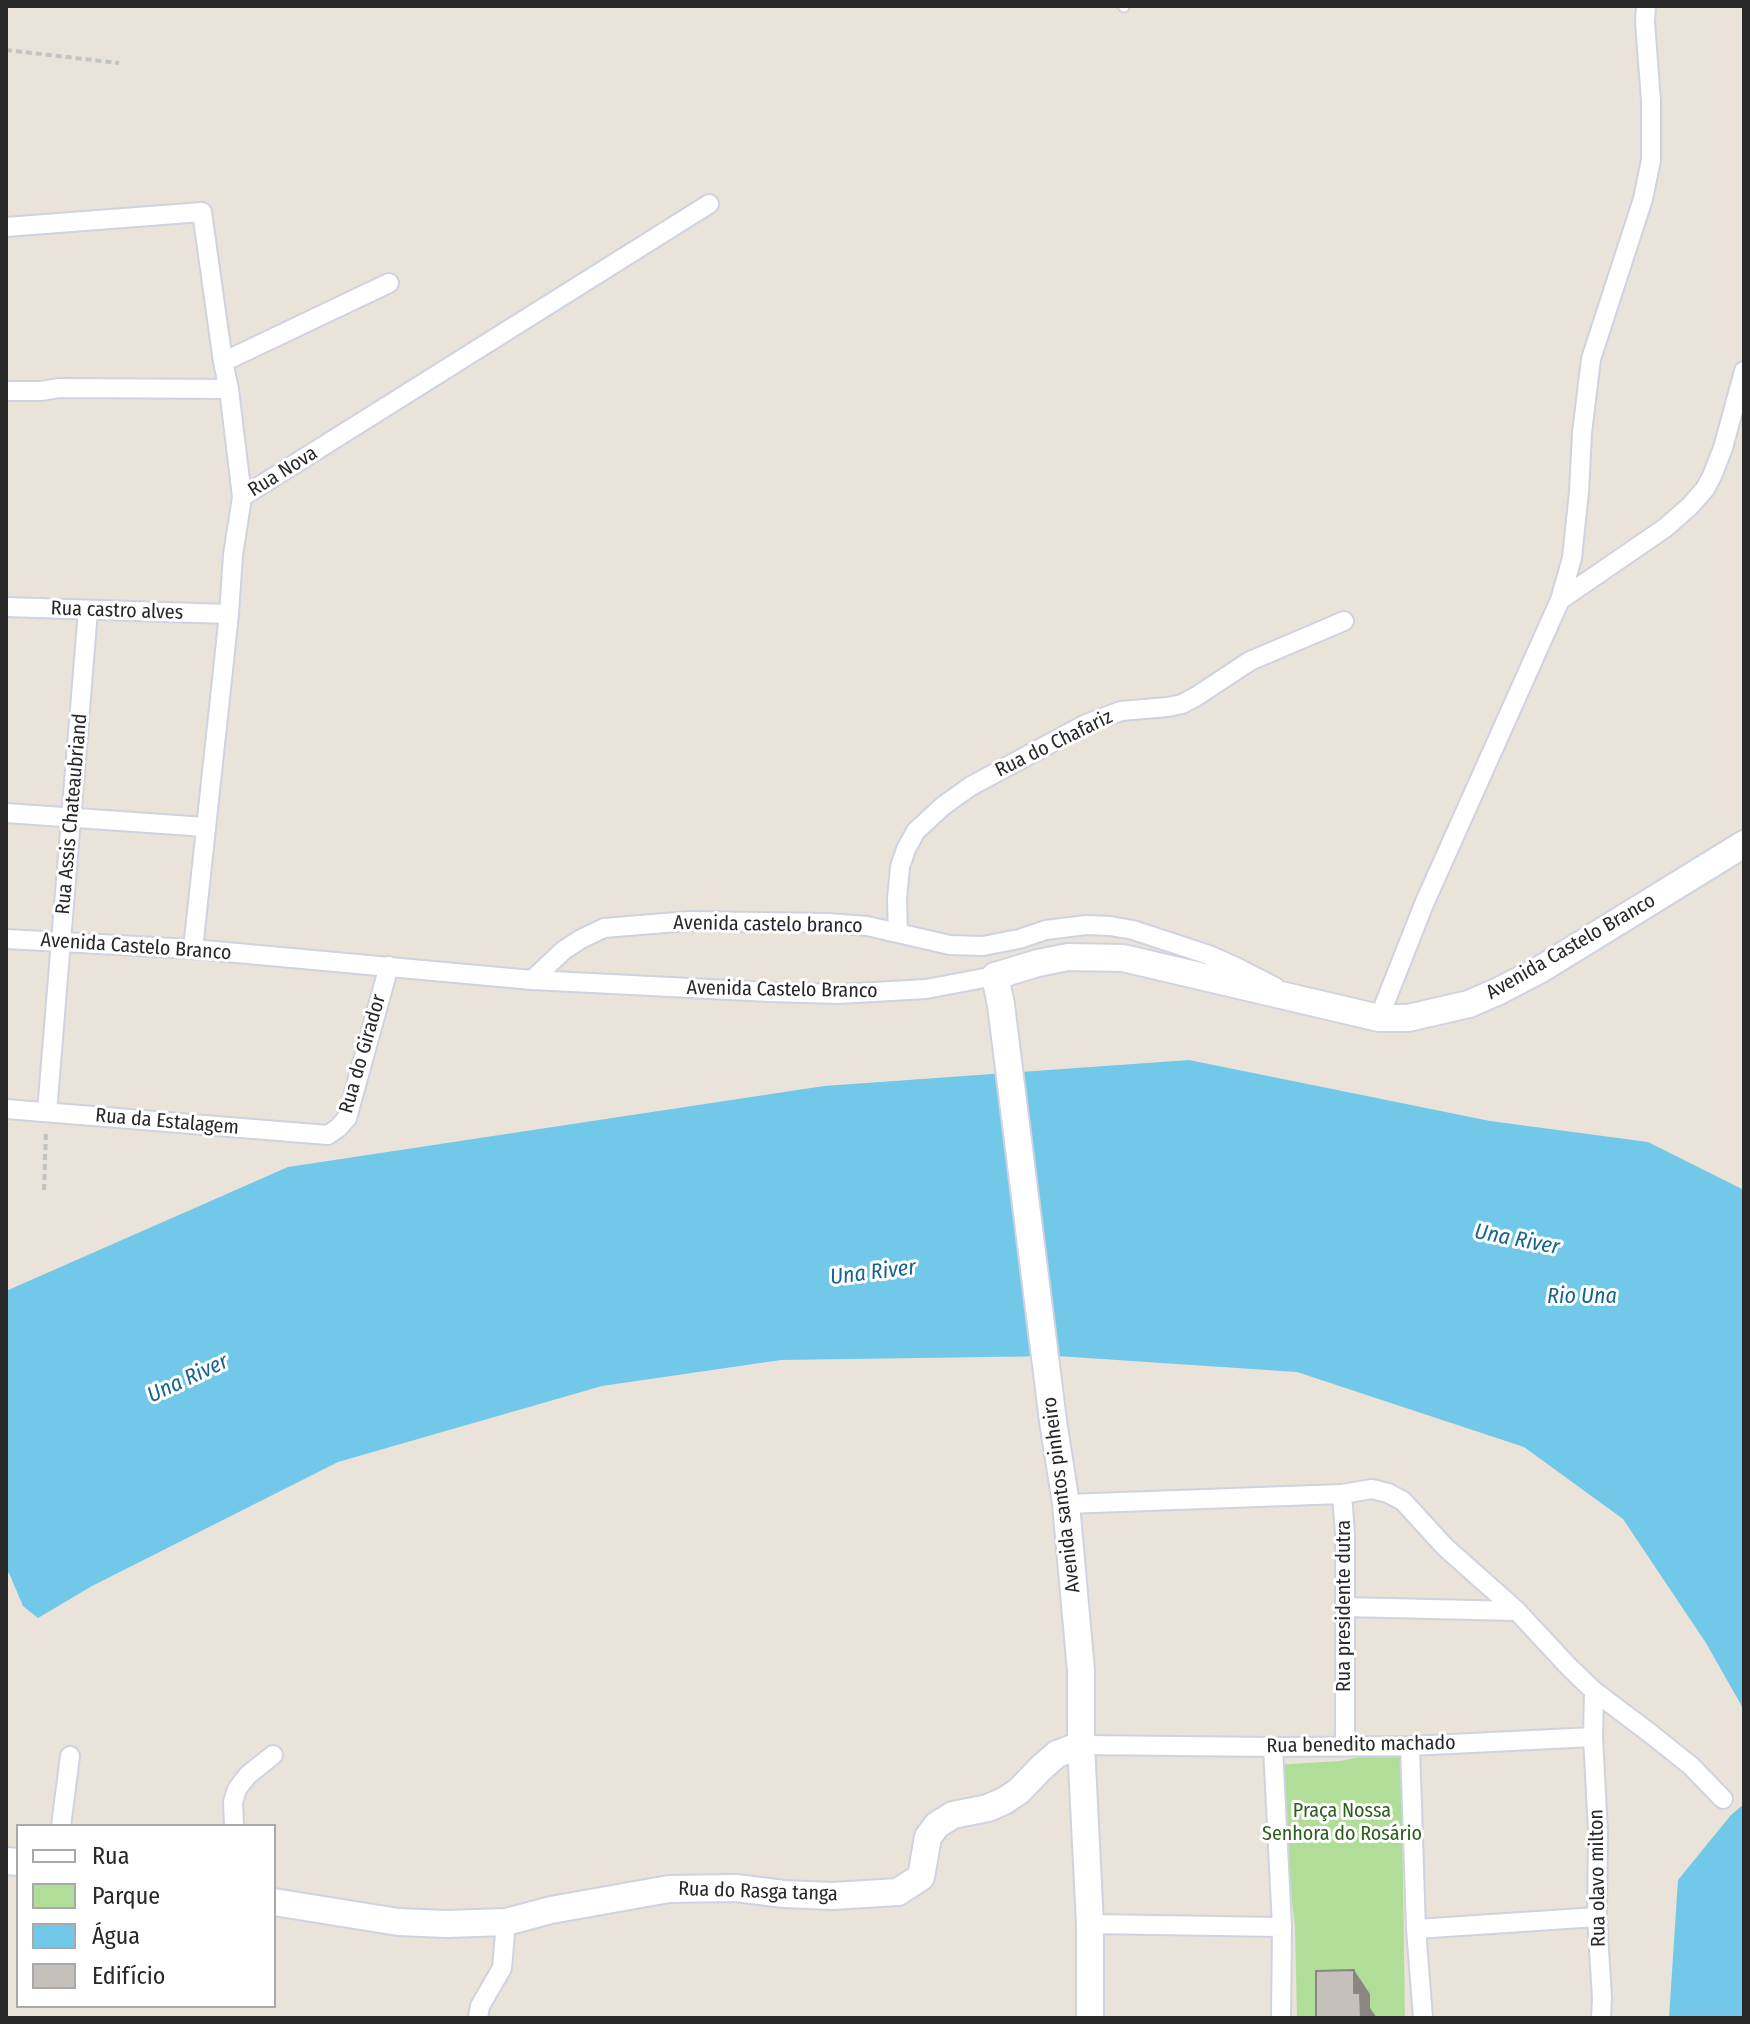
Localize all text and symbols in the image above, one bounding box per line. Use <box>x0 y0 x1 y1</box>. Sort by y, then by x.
street label: Rua Nova <box>244 441 322 503</box>
street label: Rua castro alves <box>50 597 184 625</box>
street label: Rua do Chafariz <box>991 705 1117 783</box>
street label: Rua Assis Chateaubriand <box>51 712 93 916</box>
street label: Avenida Castelo Branco <box>1482 889 1660 1005</box>
street label: Avenida castelo branco <box>673 911 863 939</box>
street label: Avenida Castelo Branco <box>40 928 232 966</box>
street label: Avenida Castelo Branco <box>686 976 878 1004</box>
street label: Rua do Girador <box>335 992 391 1116</box>
street label: Rua da Estalagem <box>94 1104 240 1140</box>
water label: Una River <box>1472 1219 1562 1261</box>
water label: Una River <box>829 1255 917 1291</box>
water label: Rio Una <box>1547 1284 1617 1310</box>
water label: Una River <box>143 1349 233 1409</box>
street label: Avenida santos pinheiro <box>1038 1396 1086 1594</box>
street label: Rua presidente dutra <box>1332 1520 1356 1692</box>
street label: Rua benedito machado <box>1266 1731 1456 1759</box>
park label: Praça Nossa Senhora do Rosário <box>1262 1799 1422 1846</box>
street label: Rua olavo milton <box>1585 1809 1611 1947</box>
legend <box>16 1824 276 2008</box>
text: Rua <box>92 1842 129 1870</box>
street label: Rua do Rasga tanga <box>678 1877 838 1907</box>
text: Parque <box>92 1882 160 1910</box>
text: Água <box>92 1922 140 1950</box>
text: Edifício <box>92 1962 165 1990</box>

